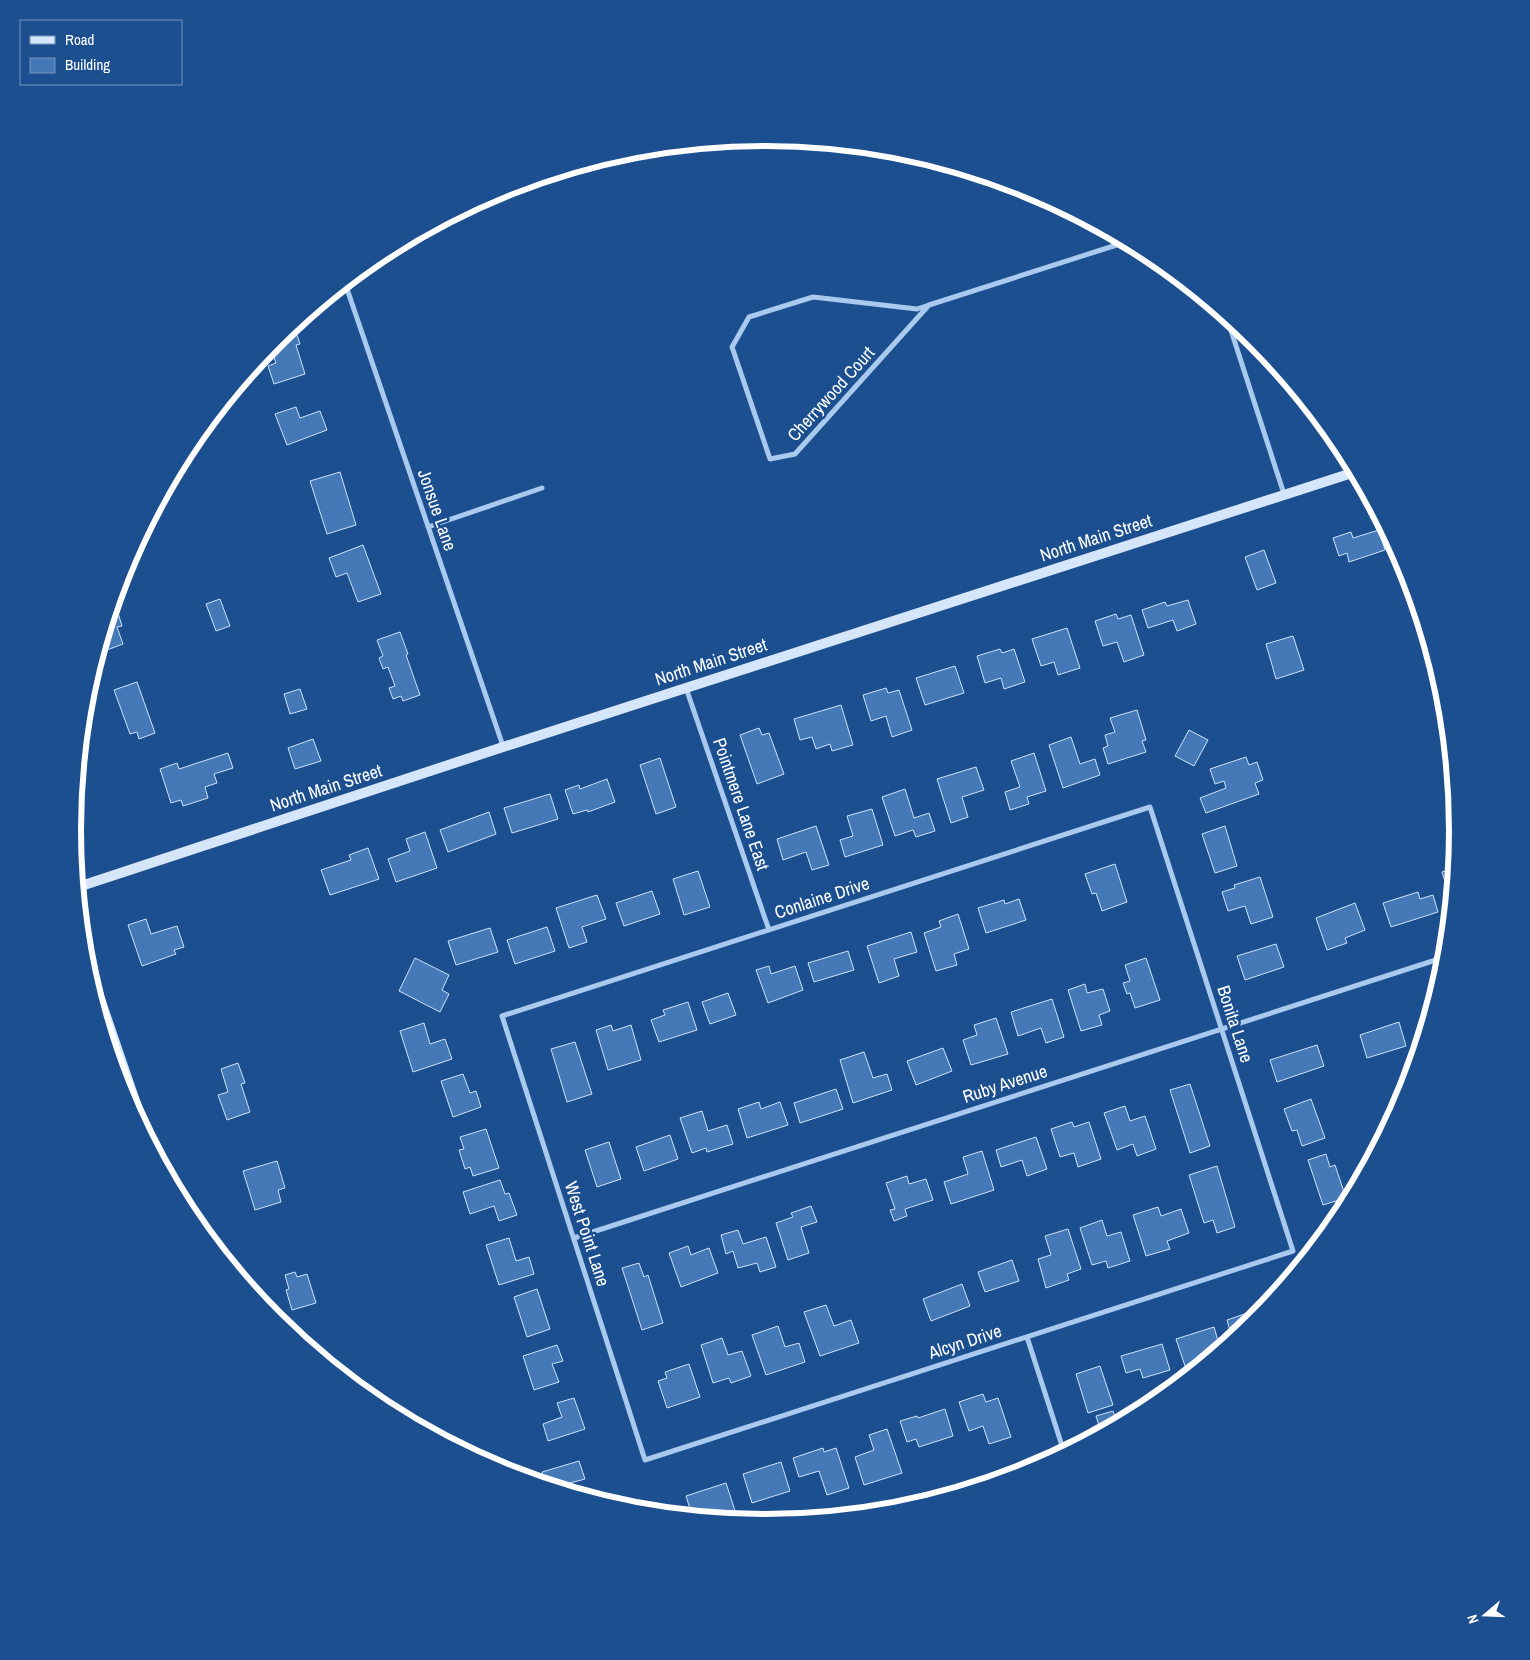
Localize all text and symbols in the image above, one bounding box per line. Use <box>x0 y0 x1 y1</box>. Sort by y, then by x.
legend <box>20 20 182 85</box>
text: Road <box>65 29 94 50</box>
text: Building <box>65 54 110 75</box>
street label: Cherrywood Court <box>781 341 880 447</box>
street label: Jonsue Lane <box>412 466 463 554</box>
street label: North Main Street <box>1037 508 1155 567</box>
street label: North Main Street <box>652 632 770 691</box>
street label: Pointmere Lane East <box>707 734 776 873</box>
street label: North Main Street <box>267 758 385 817</box>
street label: Conlaine Drive <box>771 870 873 925</box>
street label: Bonita Lane <box>1211 982 1260 1066</box>
street label: Ruby Avenue <box>959 1058 1050 1109</box>
street label: West Point Lane <box>559 1178 616 1289</box>
street label: Alcyn Drive <box>924 1318 1005 1365</box>
north arrow <box>1460 1590 1510 1640</box>
text: N <box>1463 1612 1483 1626</box>

